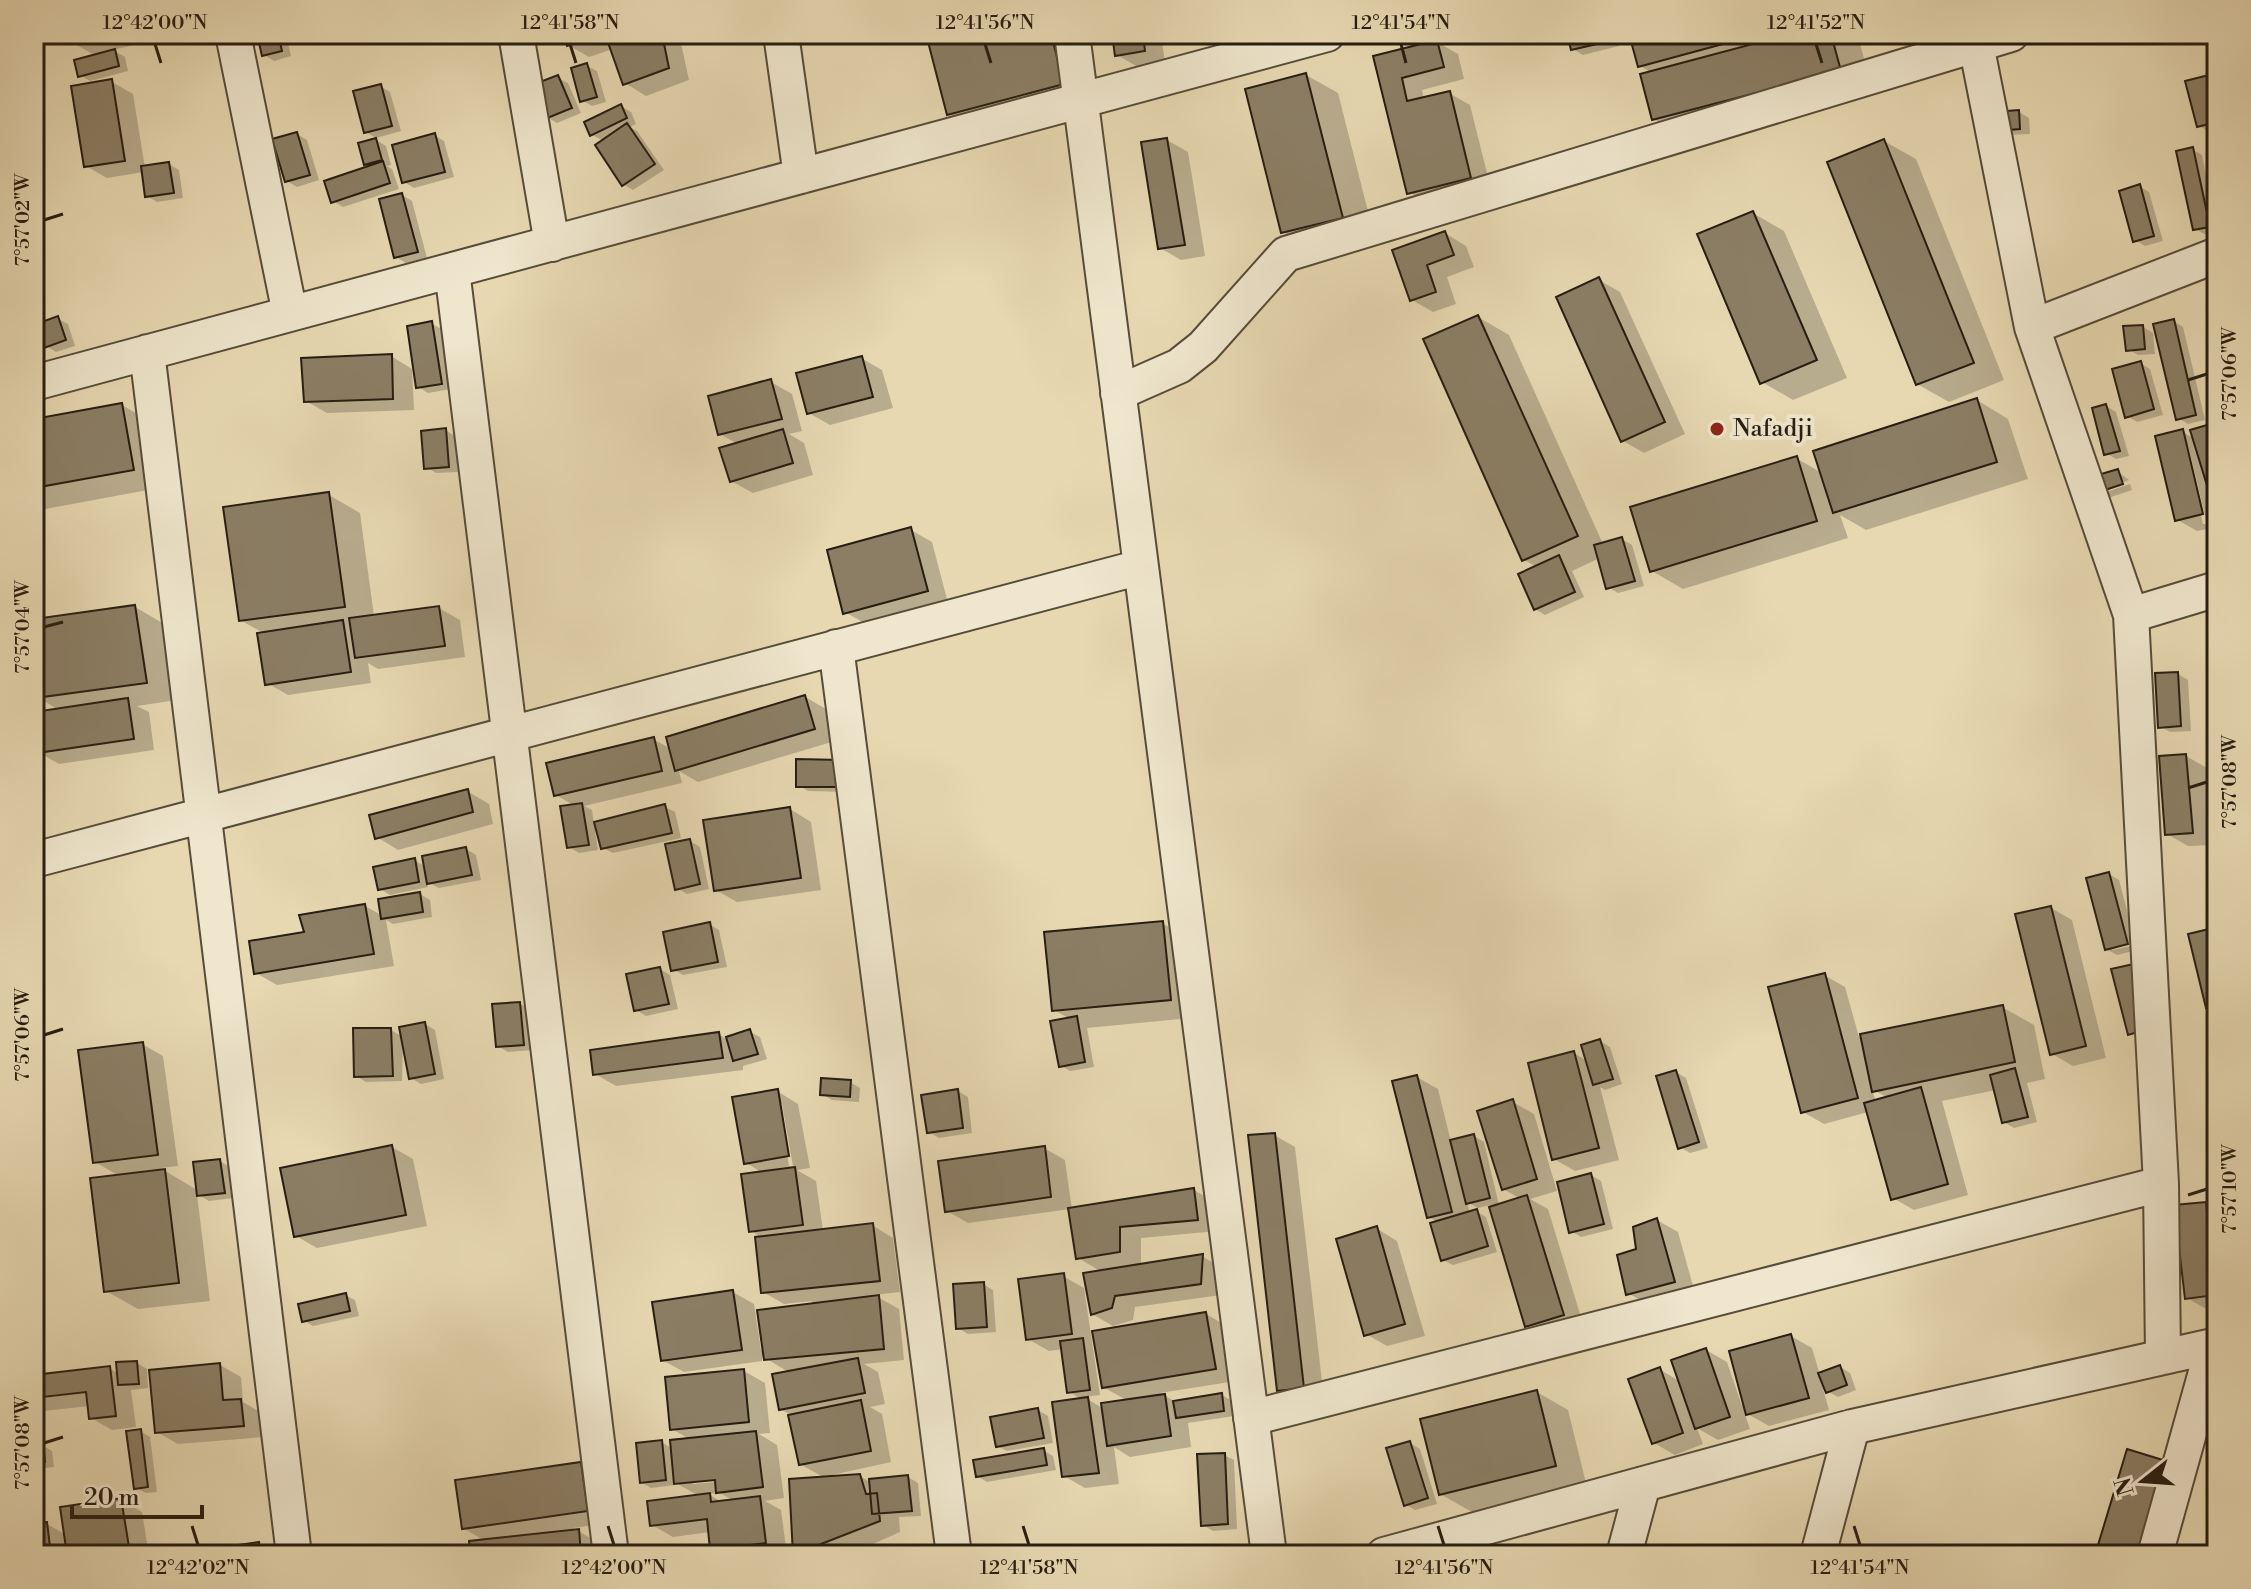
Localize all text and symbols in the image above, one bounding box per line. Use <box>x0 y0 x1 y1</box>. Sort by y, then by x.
text: 12°42'00"N <box>103 11 207 36</box>
text: 12°41'58"N <box>521 11 619 36</box>
text: 12°41'56"N <box>936 11 1034 36</box>
text: 12°41'54"N <box>1352 11 1451 36</box>
text: 12°41'52"N <box>1767 11 1865 36</box>
text: 7°57'02"W <box>11 173 36 266</box>
text: 7°57'06"W <box>2218 326 2243 421</box>
place label: Nafadji <box>1733 414 1813 444</box>
marker: Nafadji <box>1708 420 1726 438</box>
text: 7°57'04"W <box>11 579 36 674</box>
text: 7°57'08"W <box>2218 734 2243 829</box>
text: 7°57'06"W <box>11 987 36 1082</box>
text: 7°57'10"W <box>2218 1143 2243 1234</box>
text: 7°57'08"W <box>11 1395 36 1490</box>
north arrow <box>2103 1441 2183 1521</box>
scale bar <box>72 1469 202 1519</box>
text: N <box>2110 1474 2141 1499</box>
text: 20 m <box>84 1483 140 1513</box>
text: 12°42'02"N <box>147 1556 249 1581</box>
text: 12°42'00"N <box>562 1556 666 1581</box>
text: 12°41'58"N <box>980 1556 1078 1581</box>
text: 12°41'56"N <box>1395 1556 1493 1581</box>
text: 12°41'54"N <box>1811 1556 1910 1581</box>

